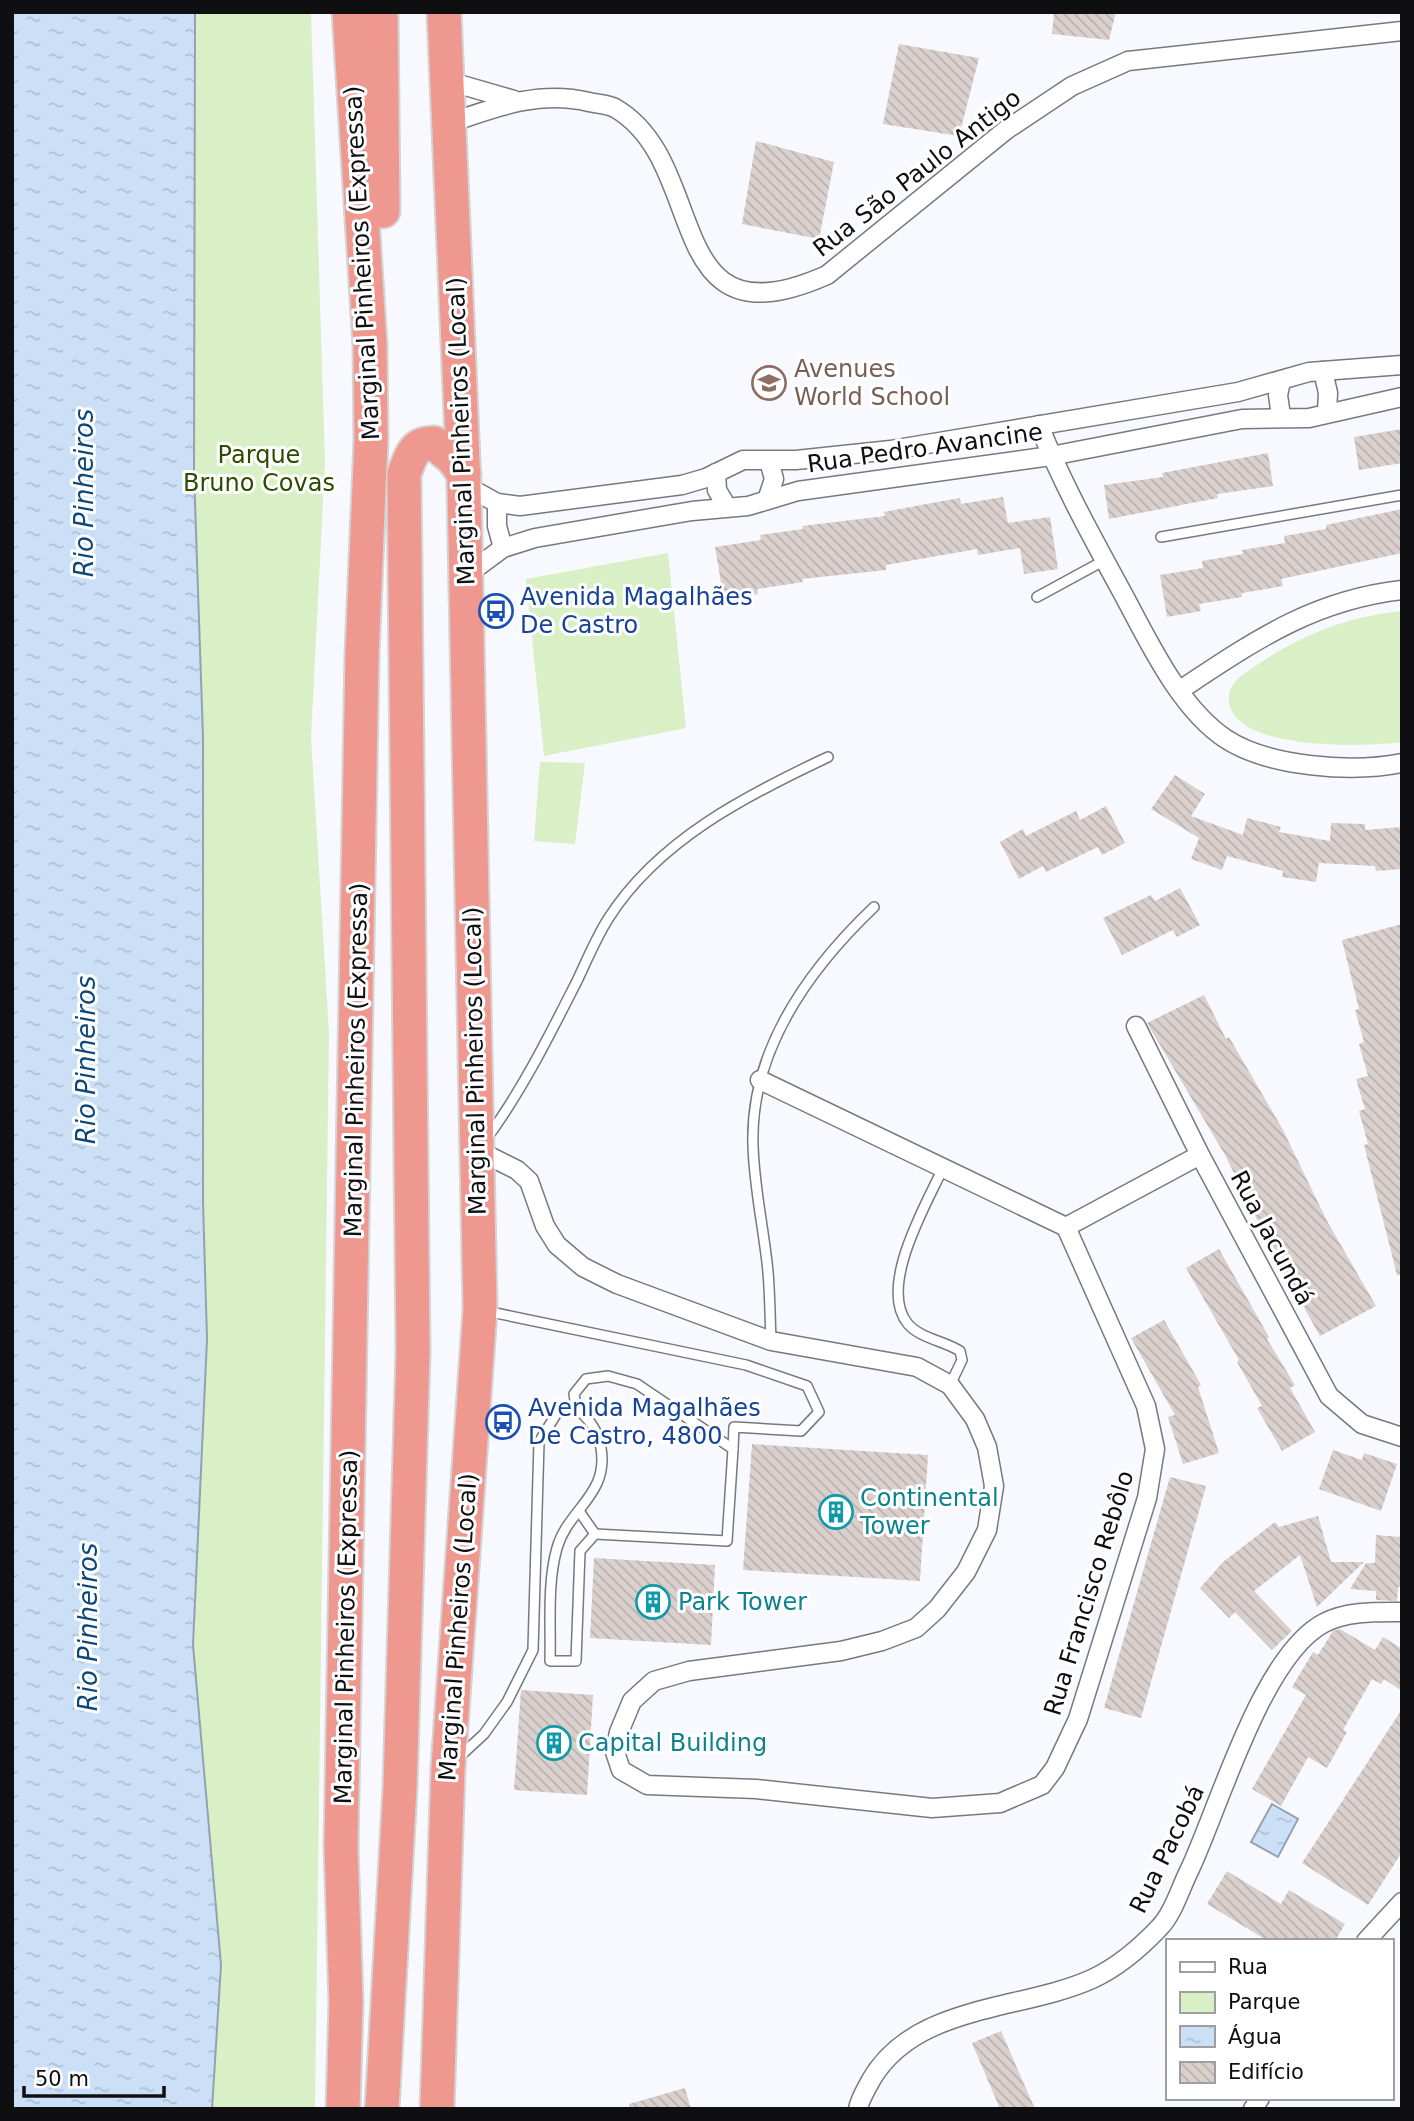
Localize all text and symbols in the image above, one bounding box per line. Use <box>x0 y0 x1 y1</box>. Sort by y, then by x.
street label: Rua São Paulo Antigo <box>808 83 1026 263</box>
street label: Marginal Pinheiros (Expressa) <box>339 85 385 441</box>
street label: Marginal Pinheiros (Local) <box>442 276 480 586</box>
place label: Avenues World School <box>794 355 950 411</box>
school or university icon: Avenues World School <box>750 364 788 402</box>
water label: Rio Pinheiros <box>69 409 99 577</box>
street label: Rua Pedro Avancine <box>806 418 1044 478</box>
park label: Parque Bruno Covas <box>183 441 335 497</box>
place label: Avenida Magalhães De Castro <box>520 583 753 639</box>
bus stop icon: Avenida Magalhães De Castro <box>477 592 515 630</box>
street label: Marginal Pinheiros (Expressa) <box>339 882 373 1238</box>
street label: Marginal Pinheiros (Local) <box>458 907 492 1215</box>
water label: Rio Pinheiros <box>71 976 101 1144</box>
street label: Rua Jacundá <box>1225 1166 1319 1310</box>
place label: Avenida Magalhães De Castro, 4800 <box>528 1394 761 1450</box>
bus stop icon: Avenida Magalhães De Castro, 4800 <box>484 1403 522 1441</box>
street label: Marginal Pinheiros (Expressa) <box>329 1449 363 1805</box>
street label: Rua Francisco Rebôlo <box>1038 1467 1140 1719</box>
street label: Marginal Pinheiros (Local) <box>433 1472 483 1782</box>
place label: Continental Tower <box>859 1484 999 1540</box>
building icon: Continental Tower <box>817 1493 855 1531</box>
water label: Rio Pinheiros <box>73 1543 103 1711</box>
building icon: Park Tower <box>634 1583 672 1621</box>
place label: Park Tower <box>678 1588 807 1616</box>
building icon: Capital Building <box>535 1724 573 1762</box>
place label: Capital Building <box>578 1729 767 1757</box>
street label: Rua Pacobá <box>1124 1780 1210 1918</box>
legend <box>1166 1939 1393 2100</box>
text: Rua <box>1228 1955 1268 1979</box>
text: Parque <box>1228 1990 1300 2014</box>
text: Água <box>1228 2024 1282 2049</box>
scale bar <box>24 2054 164 2098</box>
text: Edifício <box>1228 2060 1304 2084</box>
text: 50 m <box>35 2067 89 2091</box>

